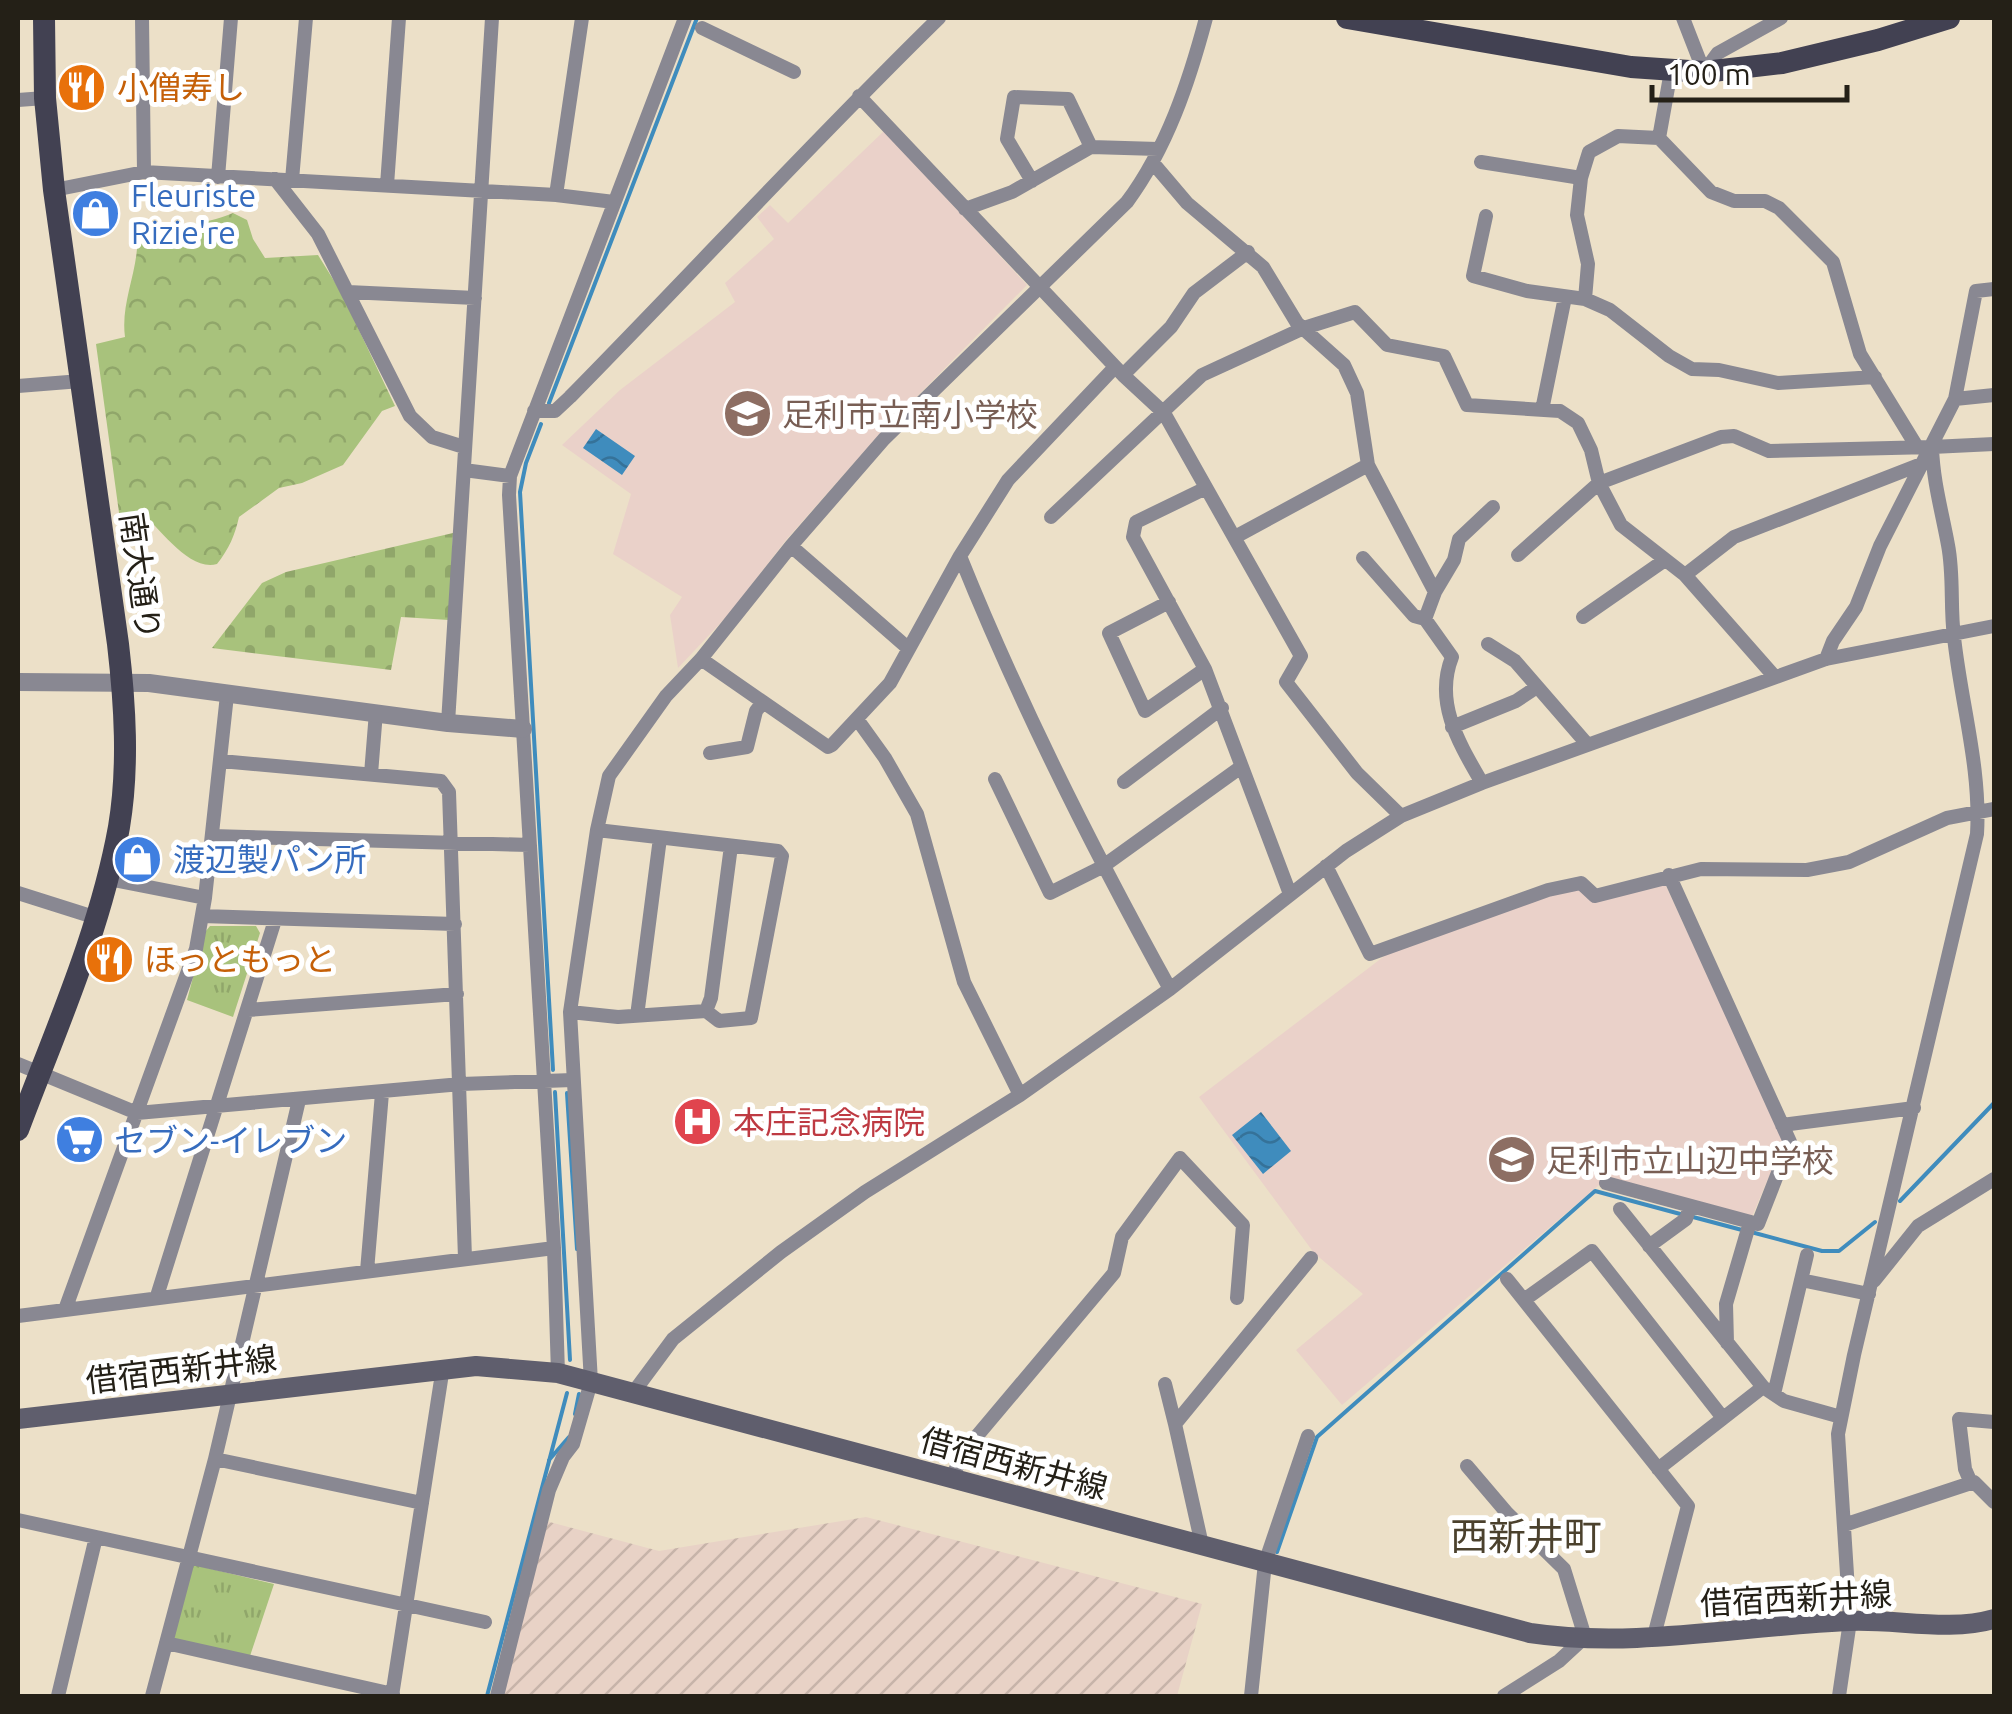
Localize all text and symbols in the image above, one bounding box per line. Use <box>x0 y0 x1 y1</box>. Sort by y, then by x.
scale bar <box>1652 40 1847 102</box>
text: 100 m <box>1667 57 1751 91</box>
restaurant icon: 小僧寿し <box>56 61 108 113</box>
place label: 小僧寿し <box>117 69 245 105</box>
place label: Fleuriste Rizie're <box>131 177 256 250</box>
shop icon: Fleuriste Rizie're <box>70 187 122 239</box>
school or university icon: 足利市立南小学校 <box>721 388 773 440</box>
place label: 足利市立南小学校 <box>782 396 1038 432</box>
street label: 南大通り <box>114 510 168 642</box>
shop icon: 渡辺製パン所 <box>112 833 164 885</box>
place label: 渡辺製パン所 <box>173 841 367 877</box>
restaurant icon: ほっともっと <box>83 933 135 985</box>
place label: ほっともっと <box>144 941 336 977</box>
hospital icon: 本庄記念病院 <box>672 1096 724 1148</box>
place label: 本庄記念病院 <box>733 1104 925 1140</box>
supermarket icon: セブン-イレブン <box>53 1114 105 1166</box>
place label: セブン-イレブン <box>114 1122 347 1158</box>
school or university icon: 足利市立山辺中学校 <box>1485 1134 1537 1186</box>
place label: 足利市立山辺中学校 <box>1546 1142 1834 1178</box>
street label: 借宿西新井線 <box>84 1339 278 1399</box>
street label: 借宿西新井線 <box>917 1421 1111 1505</box>
district label: 西新井町 <box>1450 1515 1602 1557</box>
street label: 借宿西新井線 <box>1699 1575 1893 1621</box>

